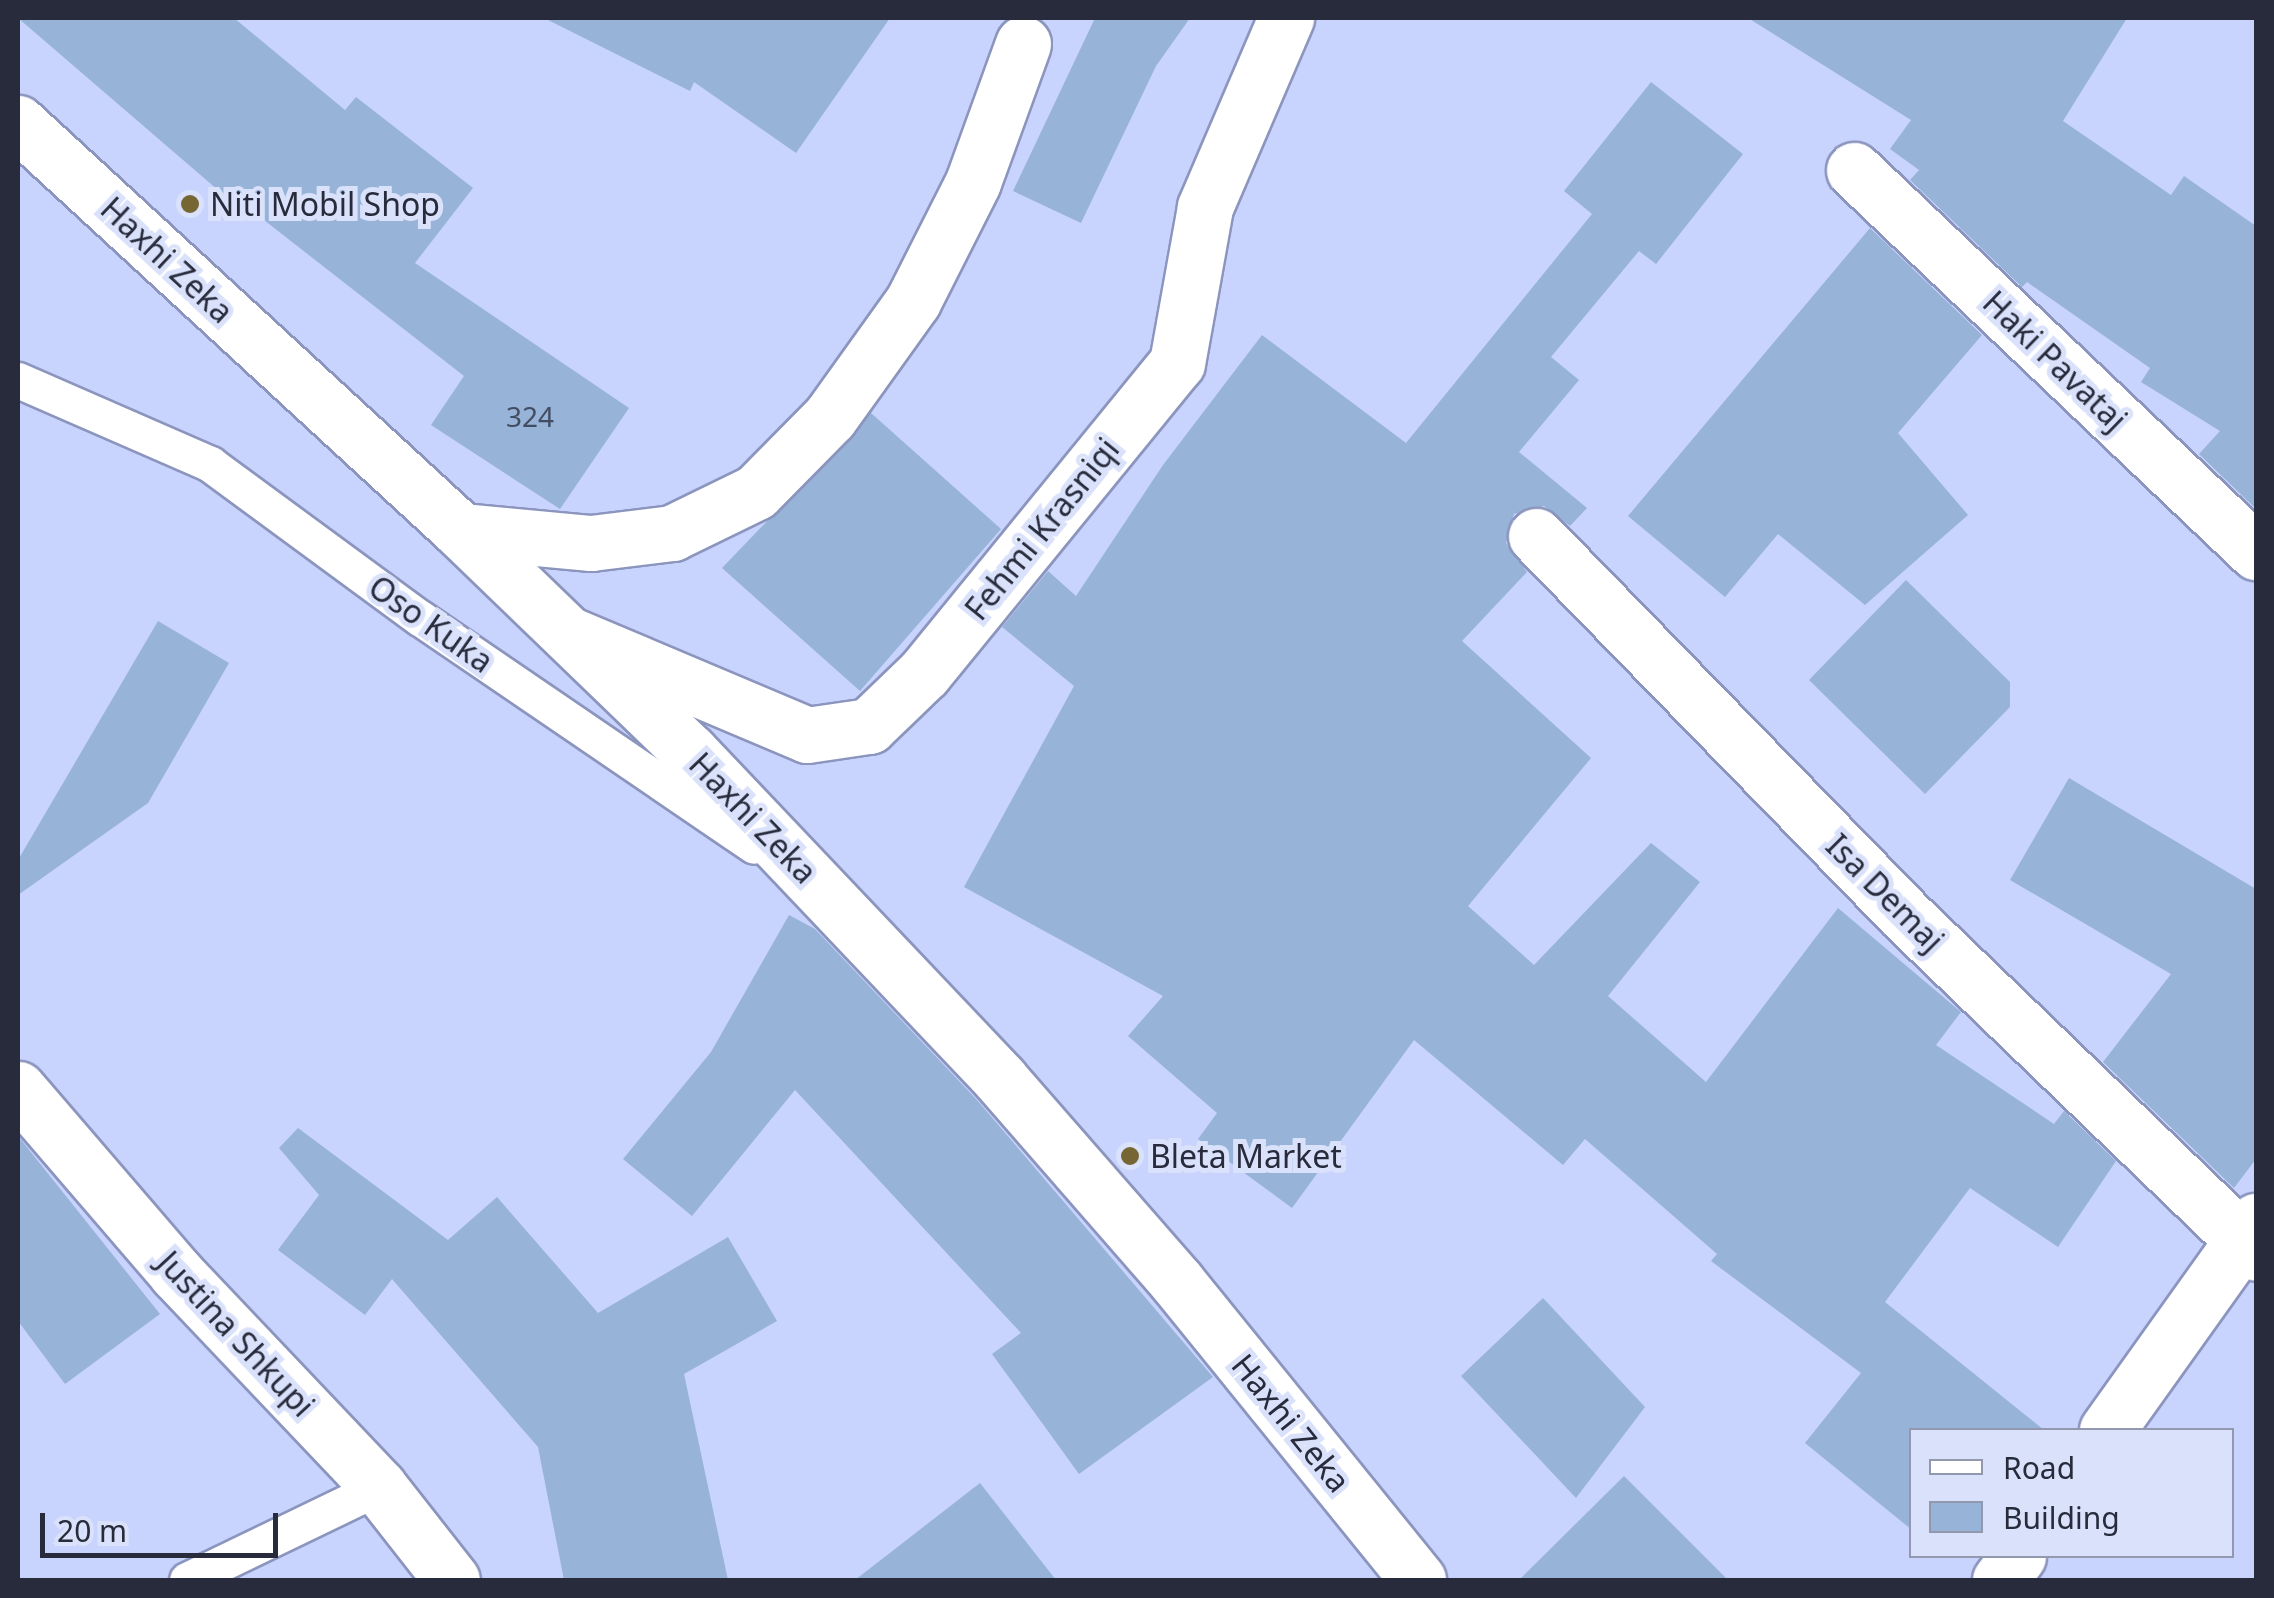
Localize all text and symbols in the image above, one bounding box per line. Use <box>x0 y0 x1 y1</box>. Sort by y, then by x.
place label: Niti Mobil Shop <box>210 185 440 223</box>
street label: Haxhi Zeka <box>93 189 241 331</box>
marker: Niti Mobil Shop <box>179 193 201 215</box>
street label: Haki Pavataj <box>1975 283 2135 439</box>
house number: 324 <box>506 399 554 433</box>
street label: Fehmi Krasniqi <box>957 430 1127 628</box>
street label: Oso Kuka <box>362 567 500 681</box>
street label: Haxhi Zeka <box>681 745 825 891</box>
street label: Isa Demaj <box>1818 826 1952 960</box>
place label: Bleta Market <box>1150 1137 1342 1175</box>
marker: Bleta Market <box>1119 1145 1141 1167</box>
street label: Justina Shkupi <box>150 1243 322 1425</box>
street label: Haxhi Zeka <box>1224 1346 1358 1500</box>
legend <box>1909 1428 2234 1558</box>
text: Road <box>2003 1447 2075 1488</box>
scale bar <box>45 1493 282 1555</box>
text: Building <box>2003 1497 2120 1538</box>
text: 20 m <box>57 1510 127 1551</box>

